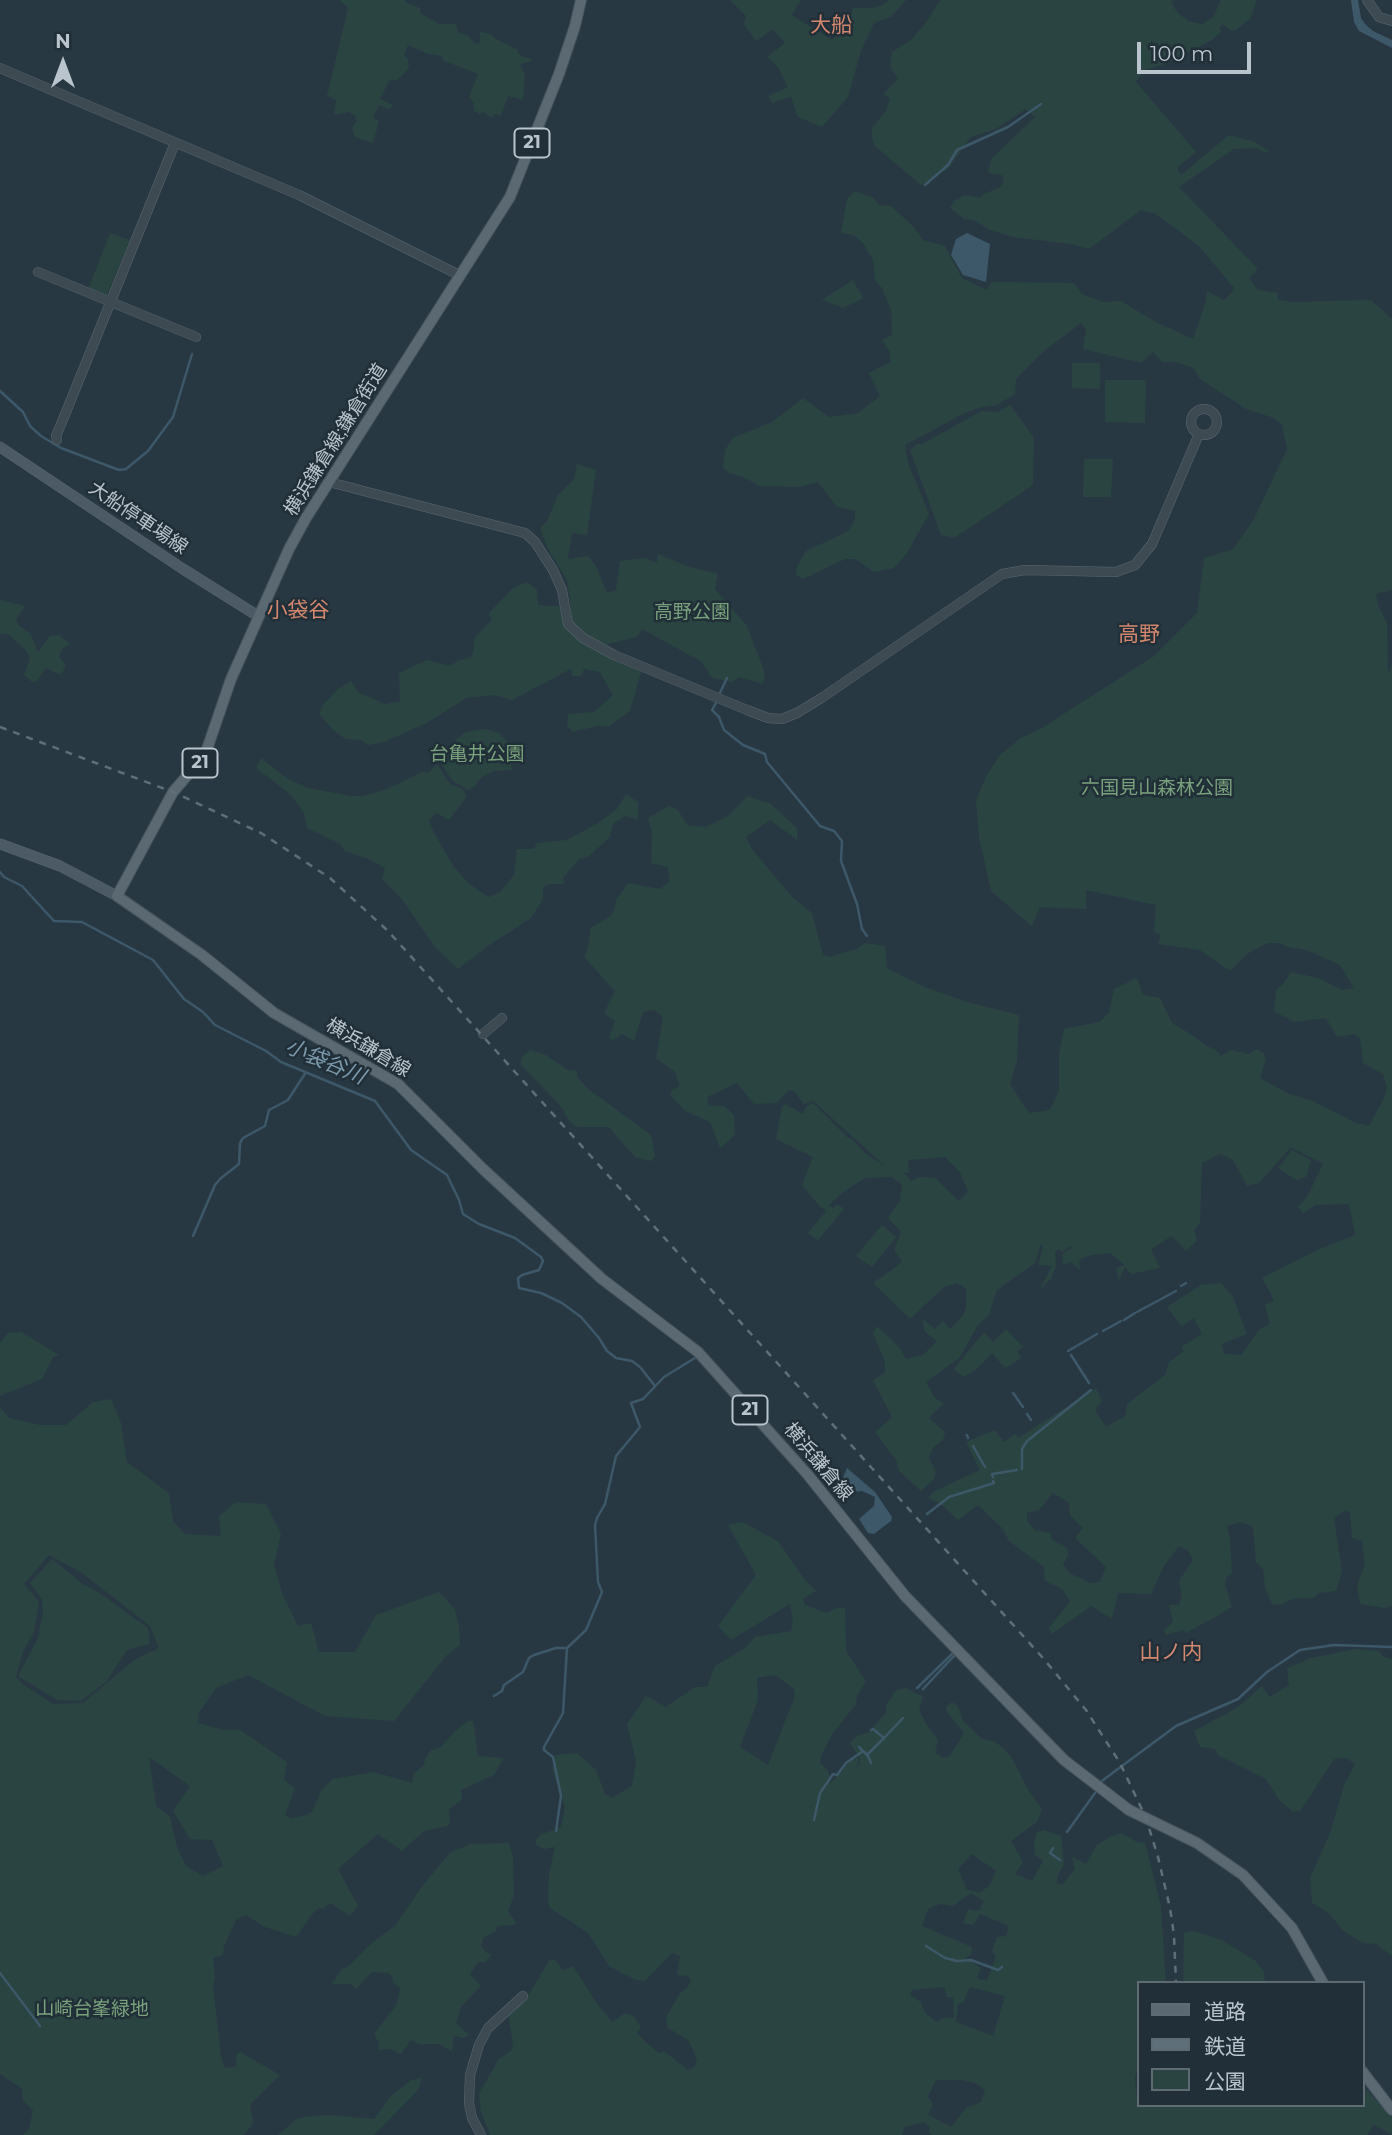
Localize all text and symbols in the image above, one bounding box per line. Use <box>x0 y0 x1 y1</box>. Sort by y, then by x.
district label: 大船 <box>810 13 852 39</box>
north arrow <box>28 28 98 98</box>
scale bar <box>1140 28 1254 72</box>
text: N <box>55 30 71 53</box>
text: 100 m <box>1150 41 1213 66</box>
road number: 21 <box>514 128 550 158</box>
street label: 横浜鎌倉線;鎌倉街道 <box>280 360 392 520</box>
street label: 大船停車場線 <box>84 477 192 559</box>
district label: 小袋谷 <box>267 598 329 624</box>
park label: 高野公園 <box>654 601 730 623</box>
district label: 高野 <box>1118 622 1160 648</box>
park label: 台亀井公園 <box>430 743 524 765</box>
road number: 21 <box>182 748 218 778</box>
park label: 六国見山森林公園 <box>1081 777 1233 799</box>
street label: 横浜鎌倉線 <box>321 1014 415 1082</box>
water label: 小袋谷川 <box>281 1034 369 1090</box>
road number: 21 <box>732 1395 768 1424</box>
street label: 横浜鎌倉線 <box>779 1418 857 1506</box>
district label: 山ノ内 <box>1140 1640 1202 1666</box>
legend <box>1136 1981 1364 2107</box>
park label: 山崎台峯緑地 <box>35 1998 149 2020</box>
text: 道路 <box>1204 1999 1246 2024</box>
text: 鉄道 <box>1204 2034 1246 2059</box>
text: 公園 <box>1204 2069 1246 2094</box>

